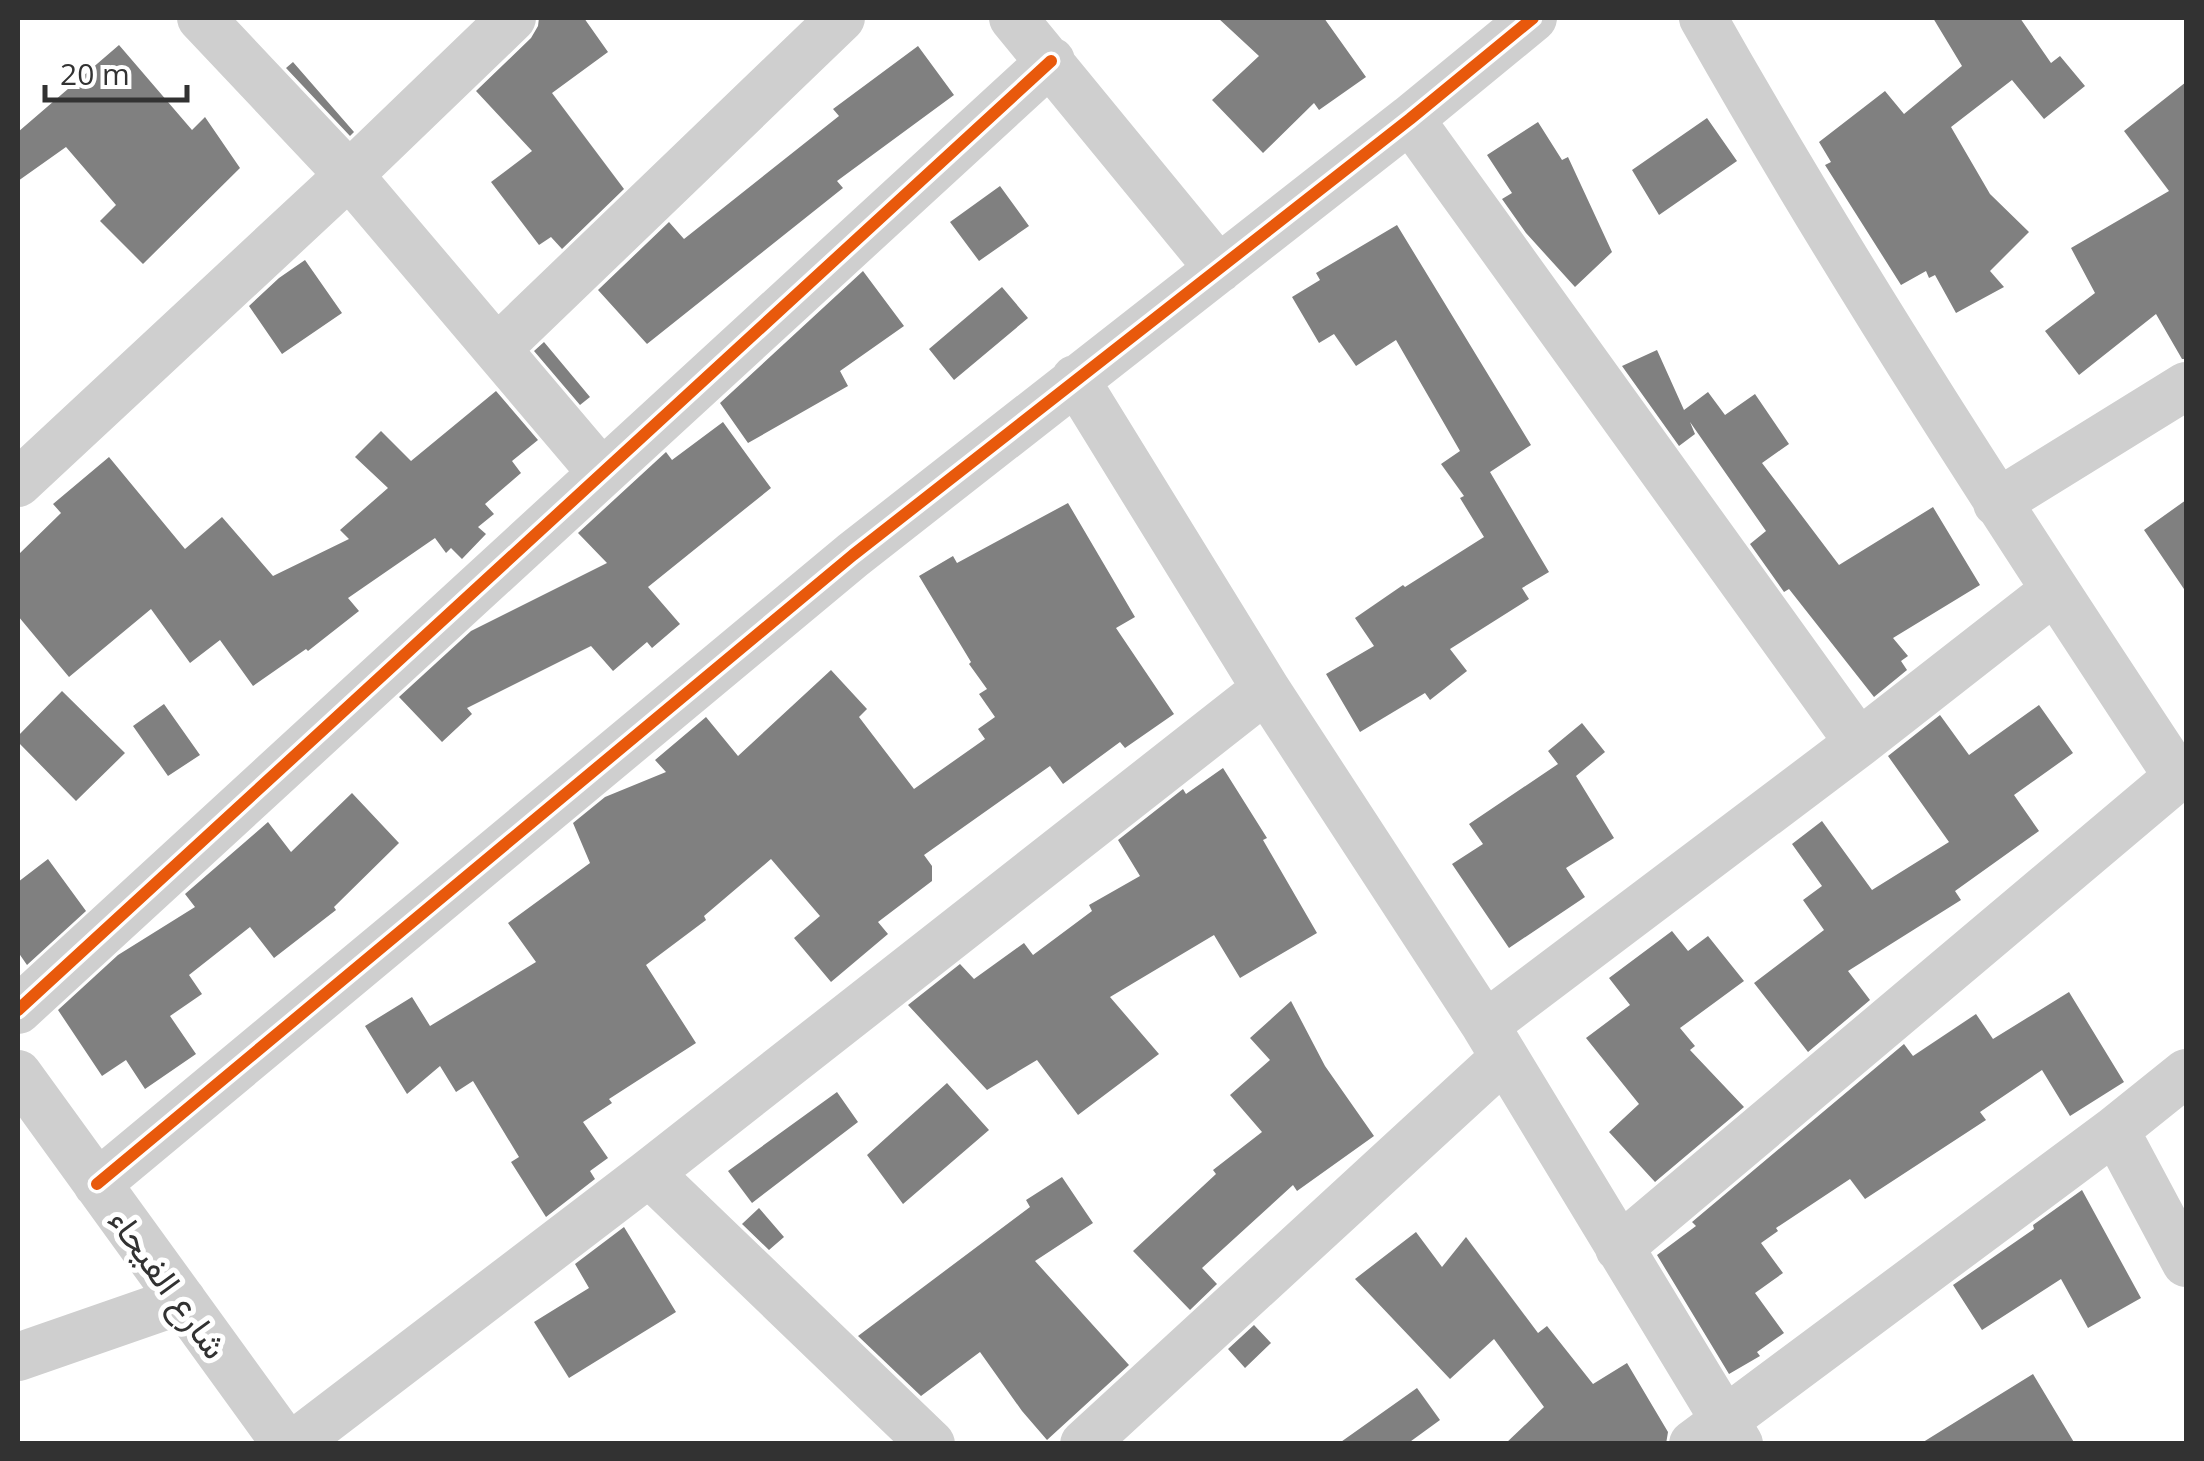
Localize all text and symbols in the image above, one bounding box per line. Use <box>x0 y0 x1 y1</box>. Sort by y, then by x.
scale bar <box>45 40 188 102</box>
text: 20 m <box>60 53 130 94</box>
street label: شارع الفيحاء <box>97 1198 239 1369</box>

